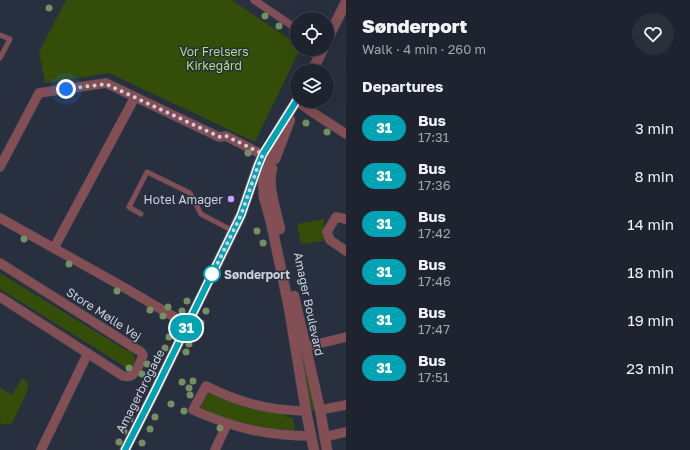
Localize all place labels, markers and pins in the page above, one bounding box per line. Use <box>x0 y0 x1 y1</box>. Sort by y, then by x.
place label: Hotel Amager <box>144 192 223 207</box>
marker: Hotel Amager <box>226 194 236 204</box>
marker: Sønderport <box>203 265 221 283</box>
place label: Sønderport <box>224 267 290 282</box>

